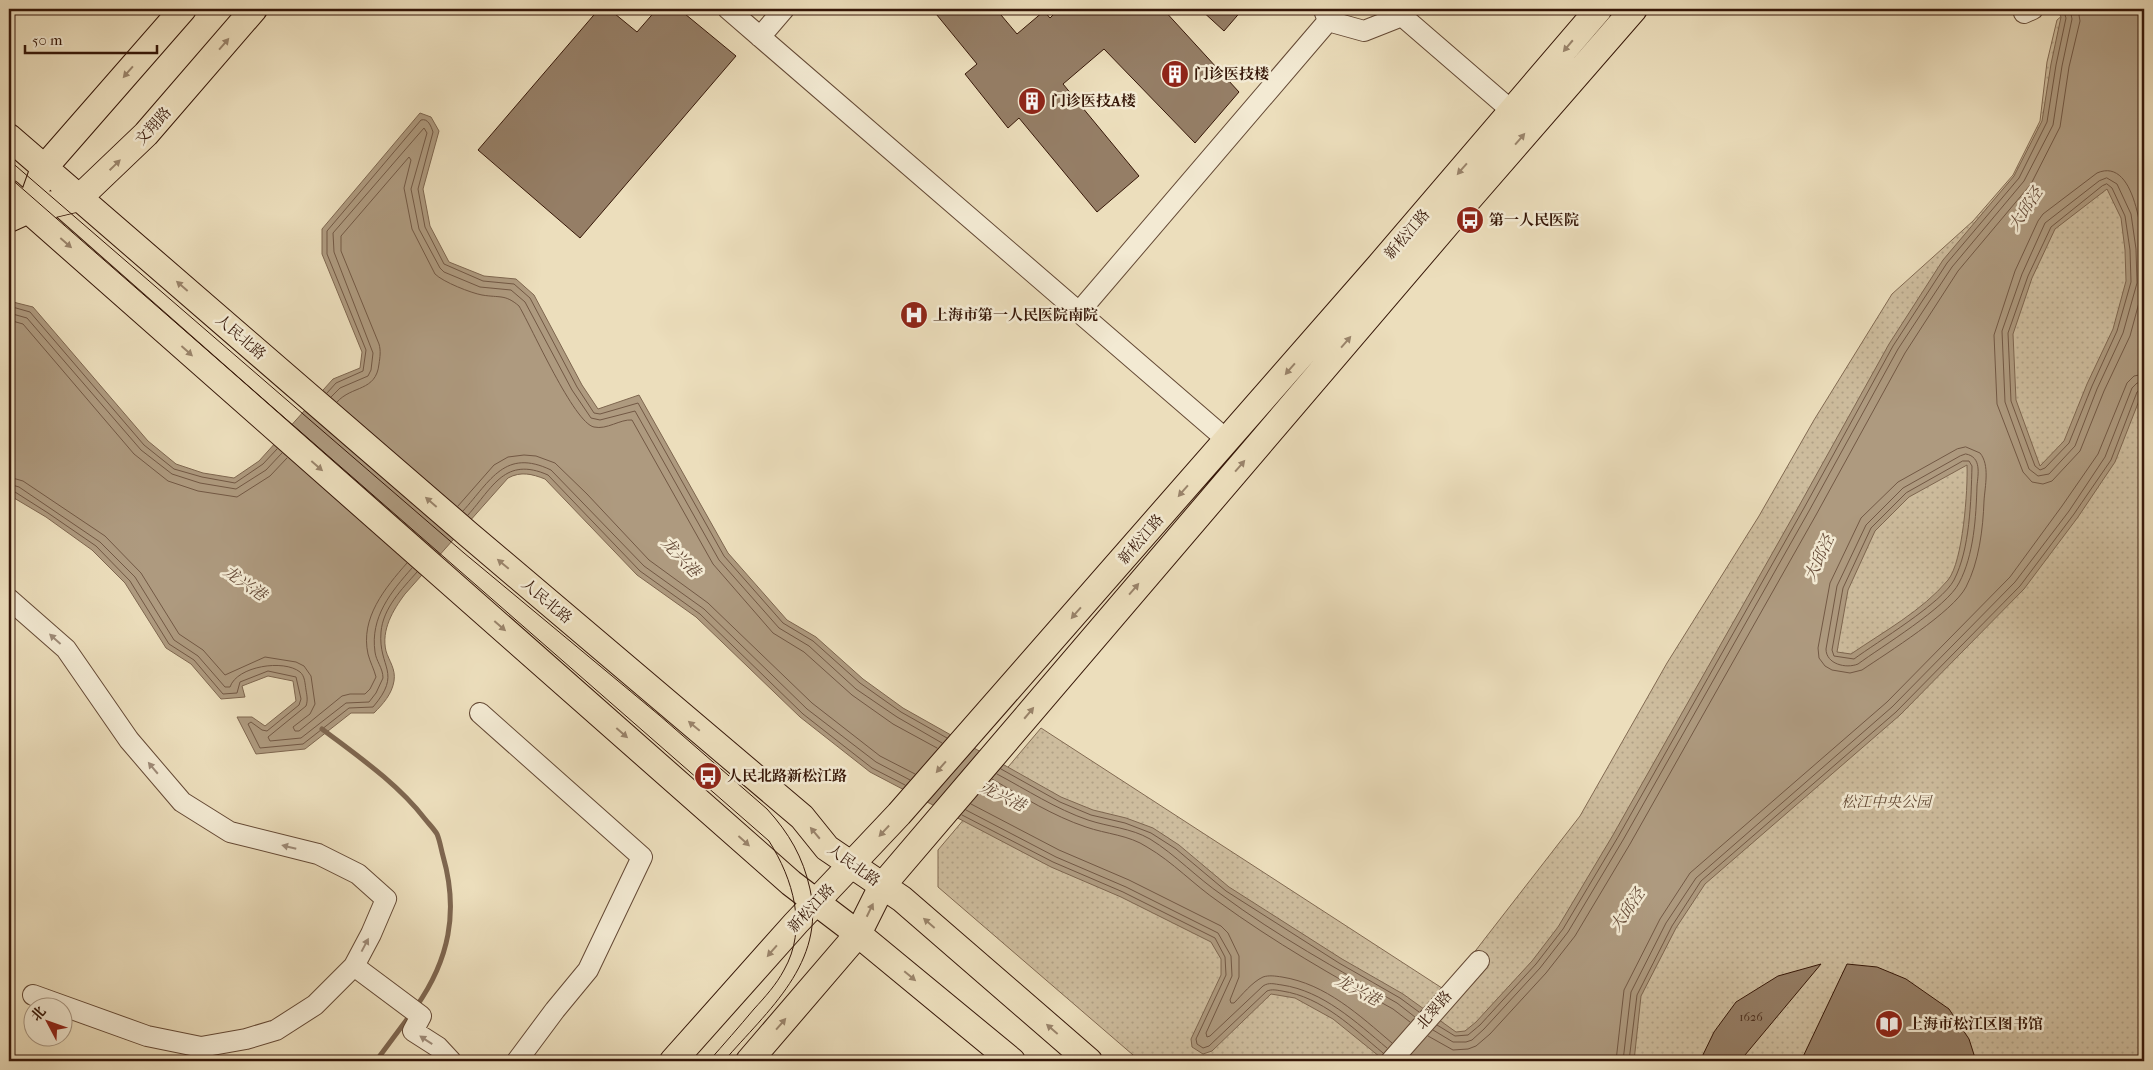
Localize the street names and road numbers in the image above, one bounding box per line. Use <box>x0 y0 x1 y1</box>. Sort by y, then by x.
street label: 文翔路 <box>131 103 175 149</box>
street label: 新松江路 <box>1381 205 1433 263</box>
street label: 人民北路 <box>212 311 270 363</box>
street label: 新松江路 <box>1115 510 1167 568</box>
street label: 人民北路 <box>518 575 576 627</box>
street label: 人民北路 <box>824 840 884 890</box>
street label: 新松江路 <box>784 880 838 936</box>
street label: 北翠路 <box>1412 987 1456 1033</box>

